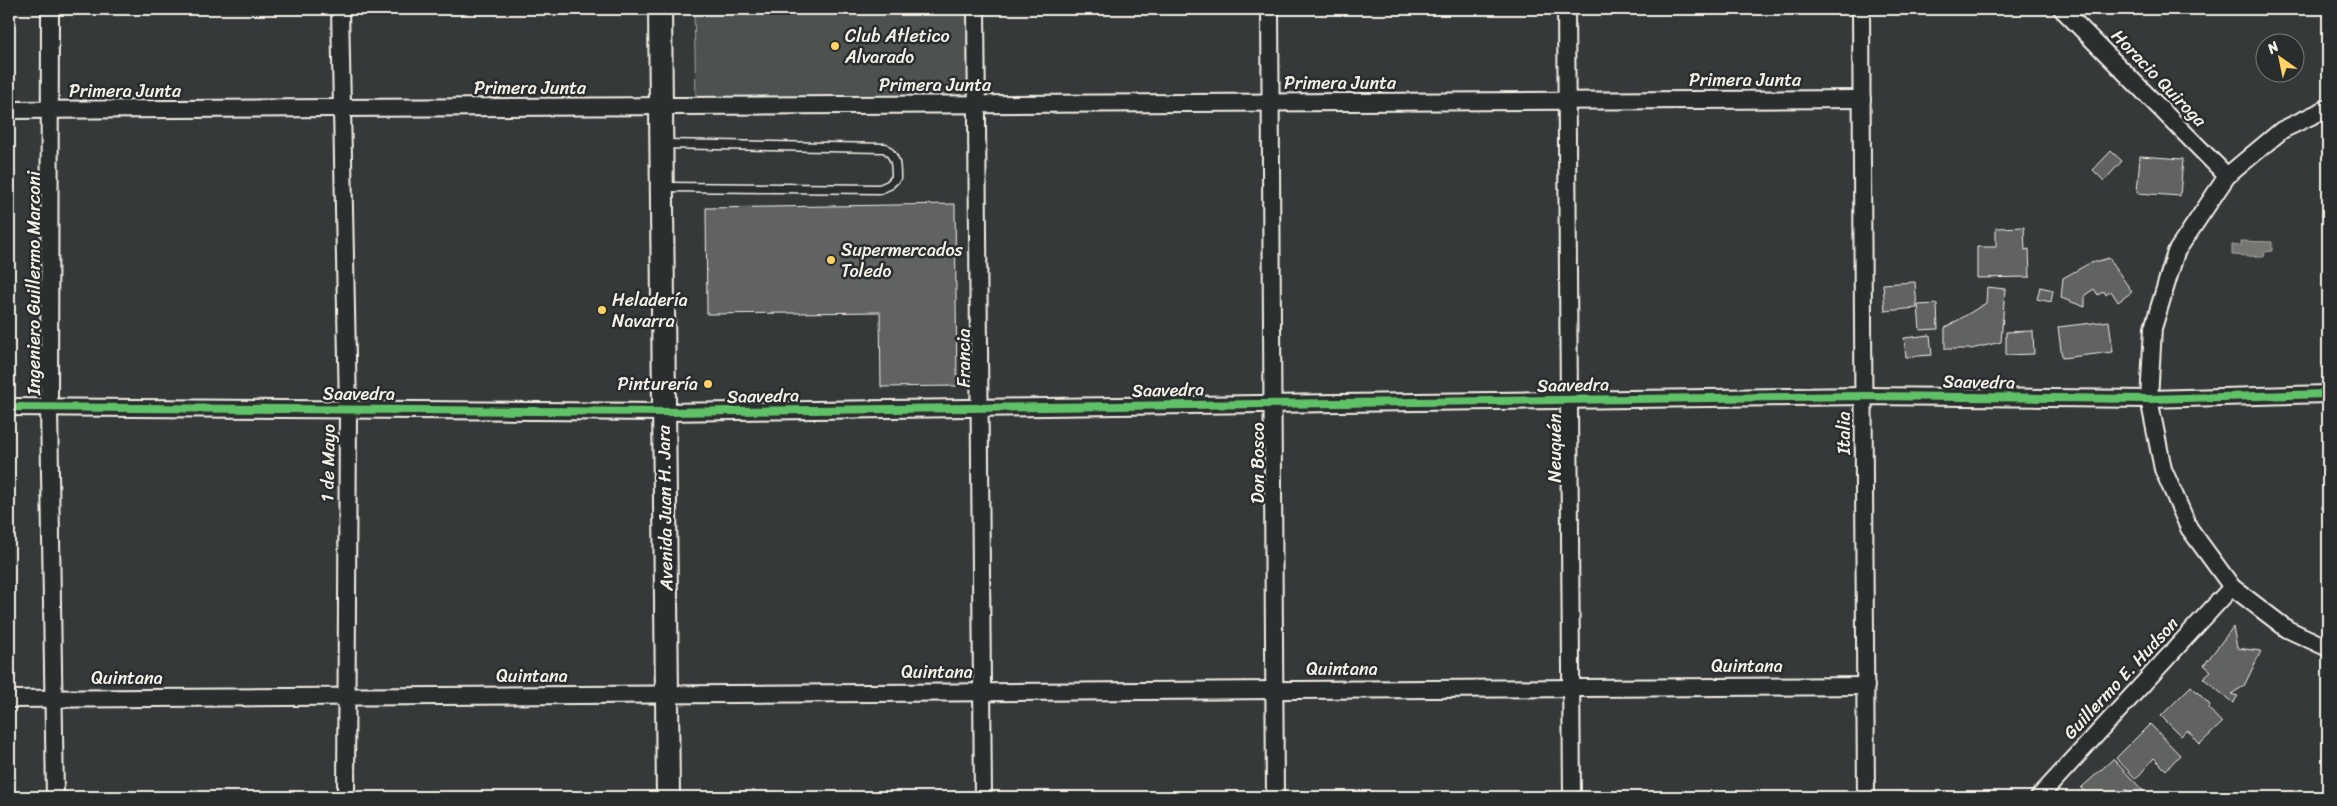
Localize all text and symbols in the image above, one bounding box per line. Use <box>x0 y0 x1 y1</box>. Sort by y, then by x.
place label: Club Atletico Alvarado <box>844 20 950 73</box>
street label: Horacio Quiroga <box>2103 21 2215 135</box>
north arrow <box>2254 32 2304 82</box>
text: N <box>2261 34 2284 61</box>
marker: Club Atletico Alvarado <box>829 40 841 52</box>
street label: Primera Junta <box>1689 64 1802 96</box>
street label: Primera Junta <box>1284 67 1397 99</box>
street label: Primera Junta <box>879 69 992 101</box>
street label: Primera Junta <box>474 72 587 104</box>
street label: Primera Junta <box>69 75 182 107</box>
street label: Ingeniero Guillermo Marconi <box>18 170 50 396</box>
place label: Supermercados Toledo <box>841 234 964 287</box>
marker: Supermercados Toledo <box>825 254 837 266</box>
place label: Heladería Navarra <box>612 284 688 337</box>
marker: Heladería Navarra <box>596 304 608 316</box>
street label: Francia <box>948 329 980 387</box>
street label: Saavedra <box>1943 365 2015 399</box>
place label: Pinturería <box>617 368 698 400</box>
street label: Saavedra <box>1537 368 1609 402</box>
street label: Saavedra <box>1132 373 1204 407</box>
street label: Saavedra <box>323 378 395 410</box>
marker: Pinturería <box>702 378 714 390</box>
street label: Saavedra <box>727 379 799 413</box>
street label: Italia <box>1828 411 1860 456</box>
street label: Neuquén <box>1539 413 1571 482</box>
street label: Don Bosco <box>1242 422 1274 504</box>
street label: 1 de Mayo <box>311 424 345 502</box>
street label: Avenida Juan H. Jara <box>648 424 682 592</box>
street label: Guillermo E. Hudson <box>2055 609 2187 747</box>
street label: Quintana <box>1711 650 1783 682</box>
street label: Quintana <box>1306 653 1378 685</box>
street label: Quintana <box>901 656 973 688</box>
street label: Quintana <box>496 660 568 692</box>
street label: Quintana <box>91 662 163 694</box>

